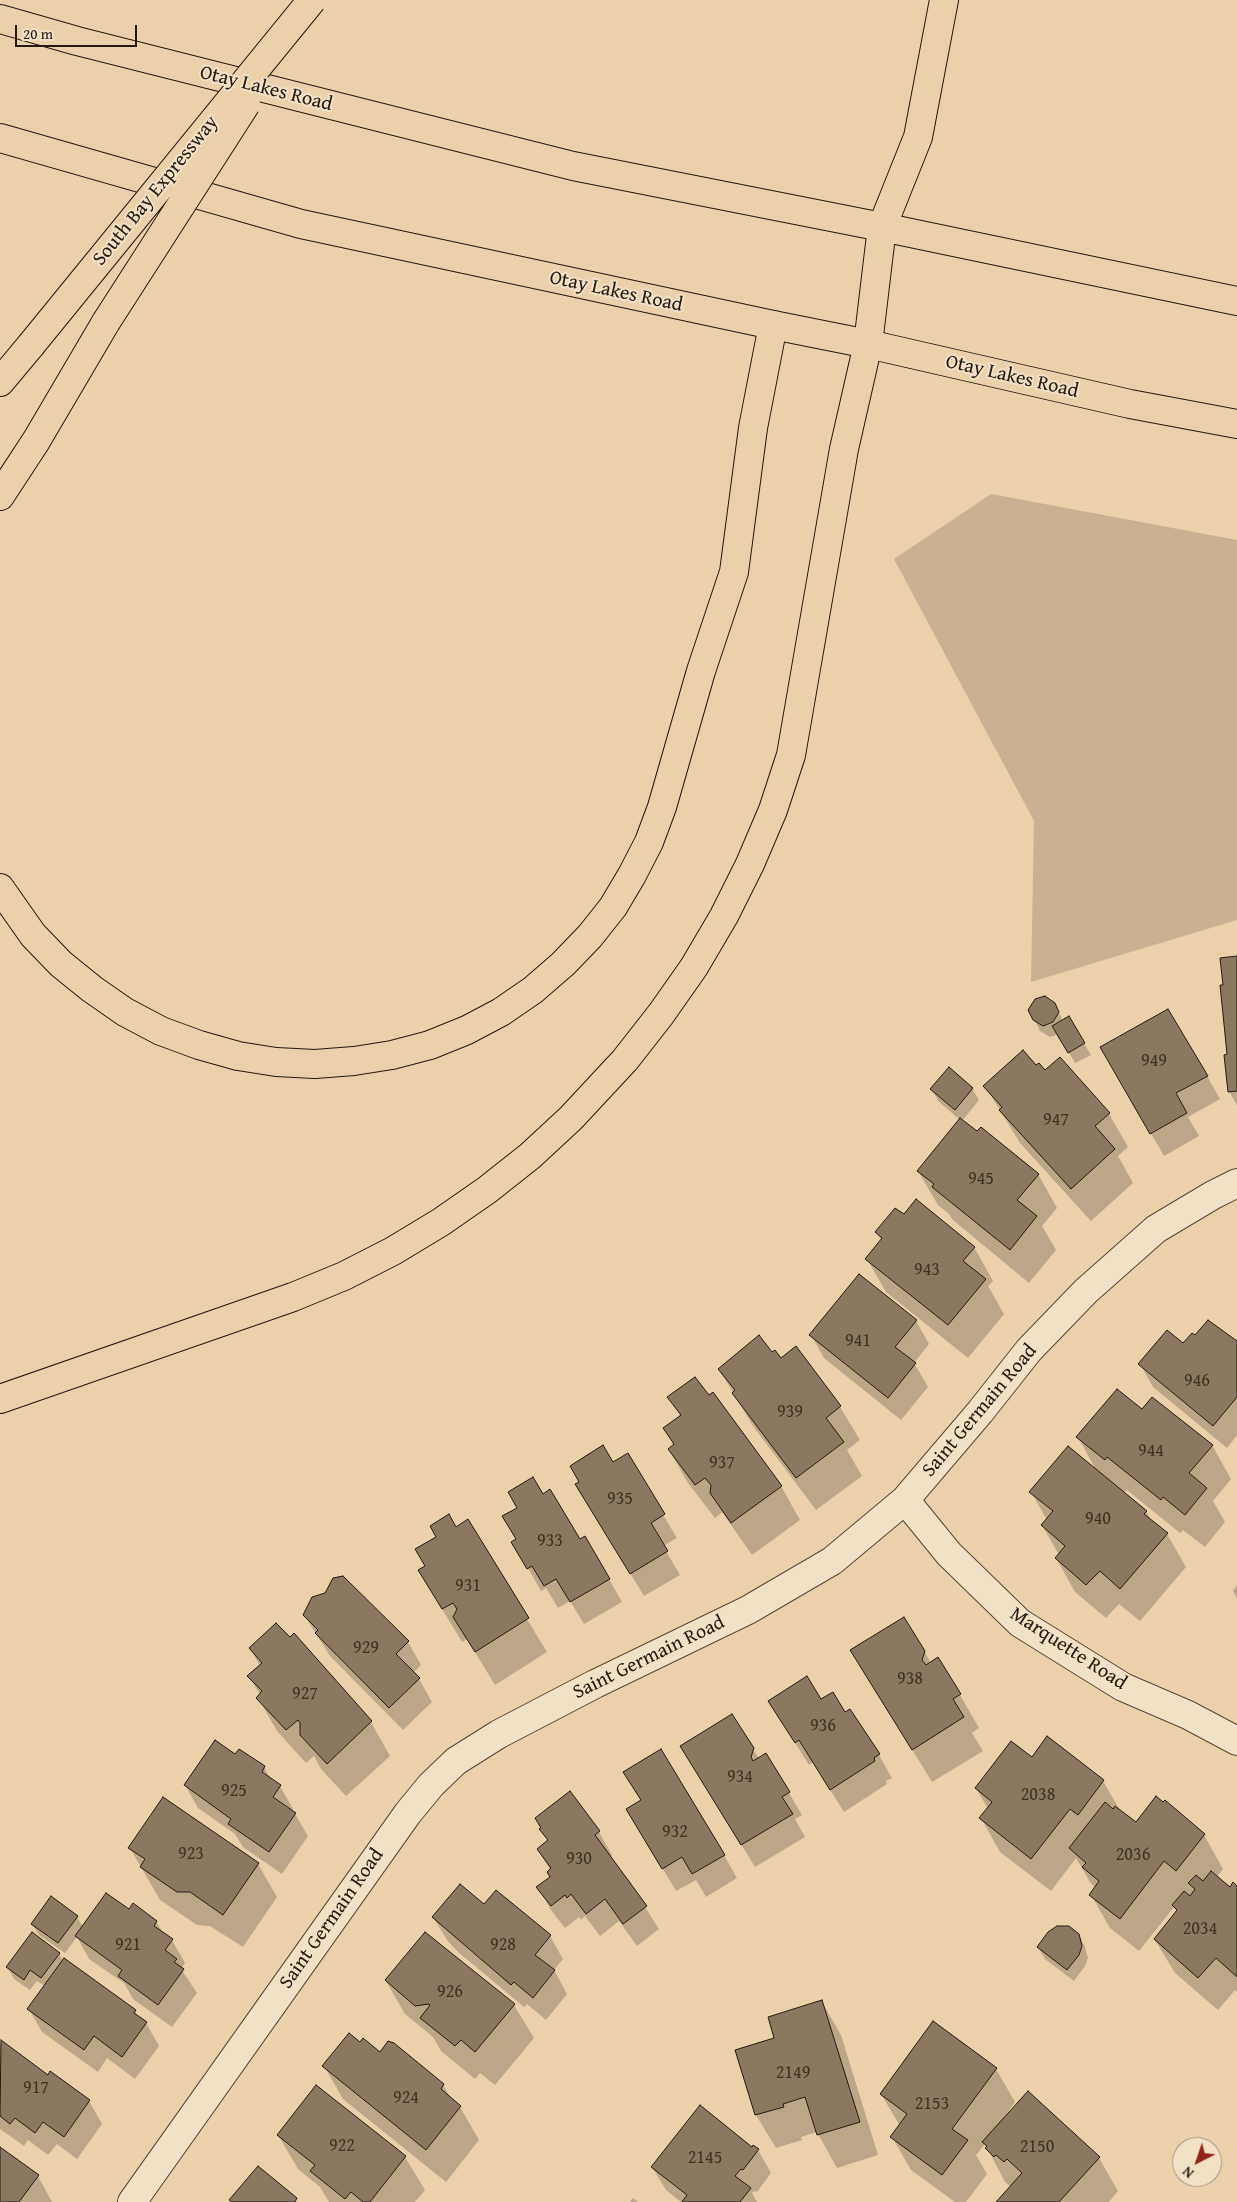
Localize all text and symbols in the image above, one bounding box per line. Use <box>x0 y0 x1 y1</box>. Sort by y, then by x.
scale bar <box>18 15 140 47</box>
text: 20 m <box>23 23 53 44</box>
street label: Otay Lakes Road <box>197 61 335 117</box>
street label: South Bay Expressway <box>88 111 224 271</box>
street label: Otay Lakes Road <box>547 266 685 318</box>
street label: Otay Lakes Road <box>943 350 1081 404</box>
house number: 949 <box>1141 1050 1167 1072</box>
house number: 947 <box>1043 1109 1069 1131</box>
house number: 945 <box>968 1168 994 1190</box>
house number: 943 <box>914 1259 940 1281</box>
house number: 941 <box>845 1330 871 1352</box>
street label: Saint Germain Road <box>918 1340 1042 1482</box>
house number: 946 <box>1184 1370 1210 1392</box>
house number: 939 <box>777 1401 803 1423</box>
house number: 944 <box>1138 1440 1164 1462</box>
house number: 937 <box>709 1452 735 1474</box>
house number: 935 <box>607 1488 633 1510</box>
house number: 940 <box>1085 1508 1111 1530</box>
house number: 933 <box>537 1530 563 1552</box>
house number: 931 <box>455 1575 481 1597</box>
street label: Marquette Road <box>1005 1602 1131 1696</box>
street label: Saint Germain Road <box>569 1611 729 1705</box>
house number: 929 <box>353 1637 379 1659</box>
house number: 938 <box>897 1668 923 1690</box>
house number: 927 <box>292 1683 318 1705</box>
house number: 936 <box>810 1715 836 1737</box>
house number: 934 <box>727 1766 753 1788</box>
house number: 925 <box>221 1780 247 1802</box>
house number: 2038 <box>1021 1784 1055 1806</box>
house number: 932 <box>662 1821 688 1843</box>
house number: 923 <box>178 1843 204 1865</box>
street label: Saint Germain Road <box>275 1844 389 1994</box>
house number: 2036 <box>1116 1844 1150 1866</box>
house number: 930 <box>566 1848 592 1870</box>
house number: 2034 <box>1183 1918 1217 1940</box>
house number: 921 <box>115 1934 141 1956</box>
house number: 928 <box>490 1934 516 1956</box>
house number: 926 <box>437 1981 463 2003</box>
house number: 2149 <box>776 2062 810 2084</box>
house number: 917 <box>23 2077 49 2099</box>
house number: 924 <box>393 2087 419 2109</box>
house number: 2153 <box>915 2093 949 2115</box>
house number: 922 <box>329 2135 355 2157</box>
house number: 2150 <box>1020 2136 1054 2158</box>
north arrow <box>1172 2137 1222 2187</box>
house number: 2145 <box>688 2147 722 2169</box>
text: N <box>1178 2162 1198 2183</box>

